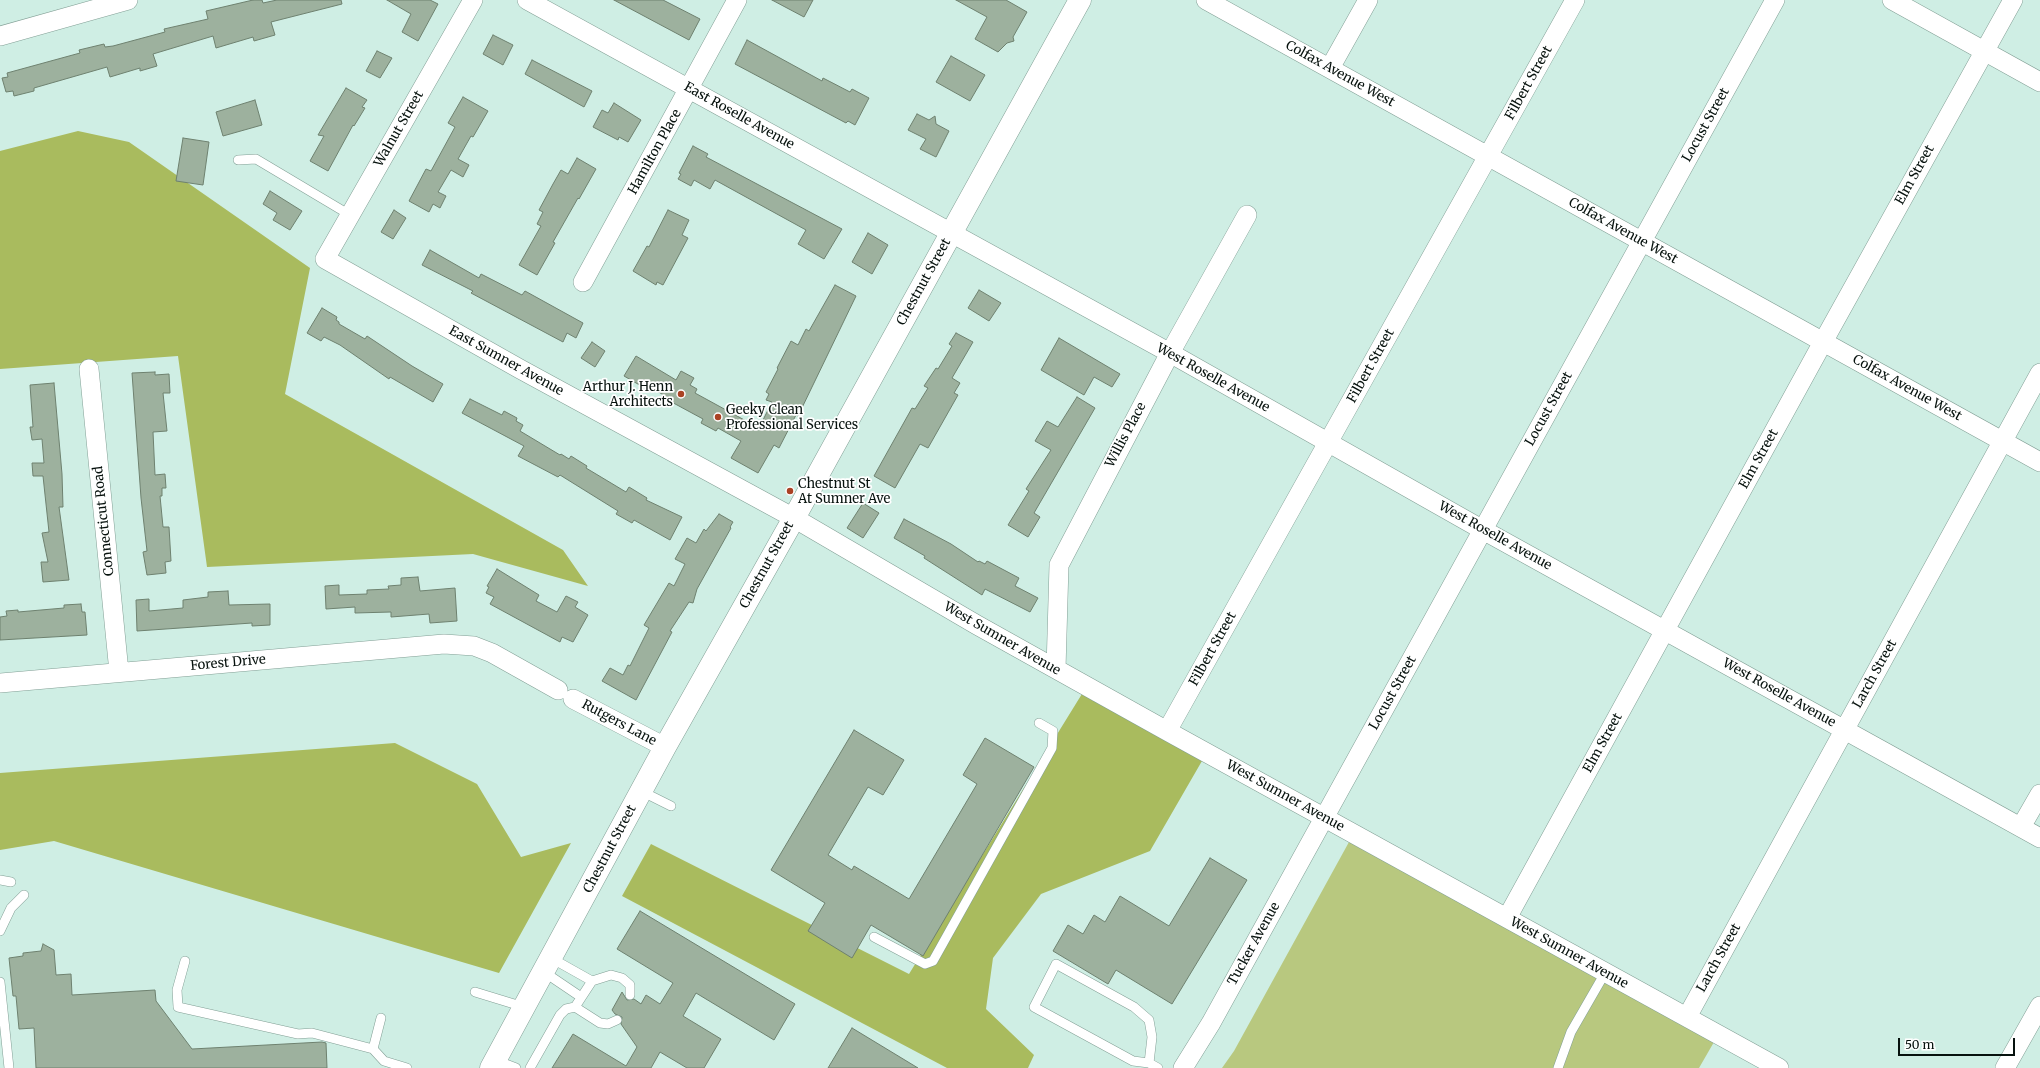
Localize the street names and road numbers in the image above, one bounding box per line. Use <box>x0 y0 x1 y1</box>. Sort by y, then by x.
street label: Colfax Avenue West <box>1283 38 1397 110</box>
street label: Filbert Street <box>1502 43 1556 123</box>
street label: East Roselle Avenue <box>681 79 797 153</box>
street label: Locust Street <box>1679 85 1733 165</box>
street label: Walnut Street <box>371 88 427 170</box>
street label: Hamilton Place <box>625 107 685 197</box>
street label: Elm Street <box>1892 143 1938 207</box>
street label: Colfax Avenue West <box>1566 195 1680 267</box>
street label: Chestnut Street <box>894 236 954 328</box>
street label: East Sumner Avenue <box>446 323 566 399</box>
street label: Filbert Street <box>1344 326 1398 406</box>
street label: West Roselle Avenue <box>1154 340 1272 416</box>
street label: Colfax Avenue West <box>1850 352 1964 424</box>
street label: Locust Street <box>1522 369 1576 449</box>
street label: Willis Place <box>1102 400 1150 470</box>
street label: Elm Street <box>1736 427 1782 491</box>
street label: Connecticut Road <box>90 465 118 577</box>
street label: West Roselle Avenue <box>1436 498 1554 574</box>
street label: Chestnut Street <box>737 519 797 611</box>
street label: West Sumner Avenue <box>941 599 1063 679</box>
street label: Filbert Street <box>1186 609 1240 689</box>
street label: Larch Street <box>1850 637 1900 711</box>
street label: Forest Drive <box>190 652 266 674</box>
street label: Locust Street <box>1366 653 1420 733</box>
street label: West Roselle Avenue <box>1720 655 1838 731</box>
street label: Rutgers Lane <box>579 697 659 749</box>
street label: Elm Street <box>1580 711 1626 775</box>
street label: West Sumner Avenue <box>1223 757 1347 835</box>
street label: Chestnut Street <box>580 802 640 896</box>
street label: Tucker Avenue <box>1225 900 1283 988</box>
street label: West Sumner Avenue <box>1507 914 1631 992</box>
street label: Larch Street <box>1694 921 1744 995</box>

